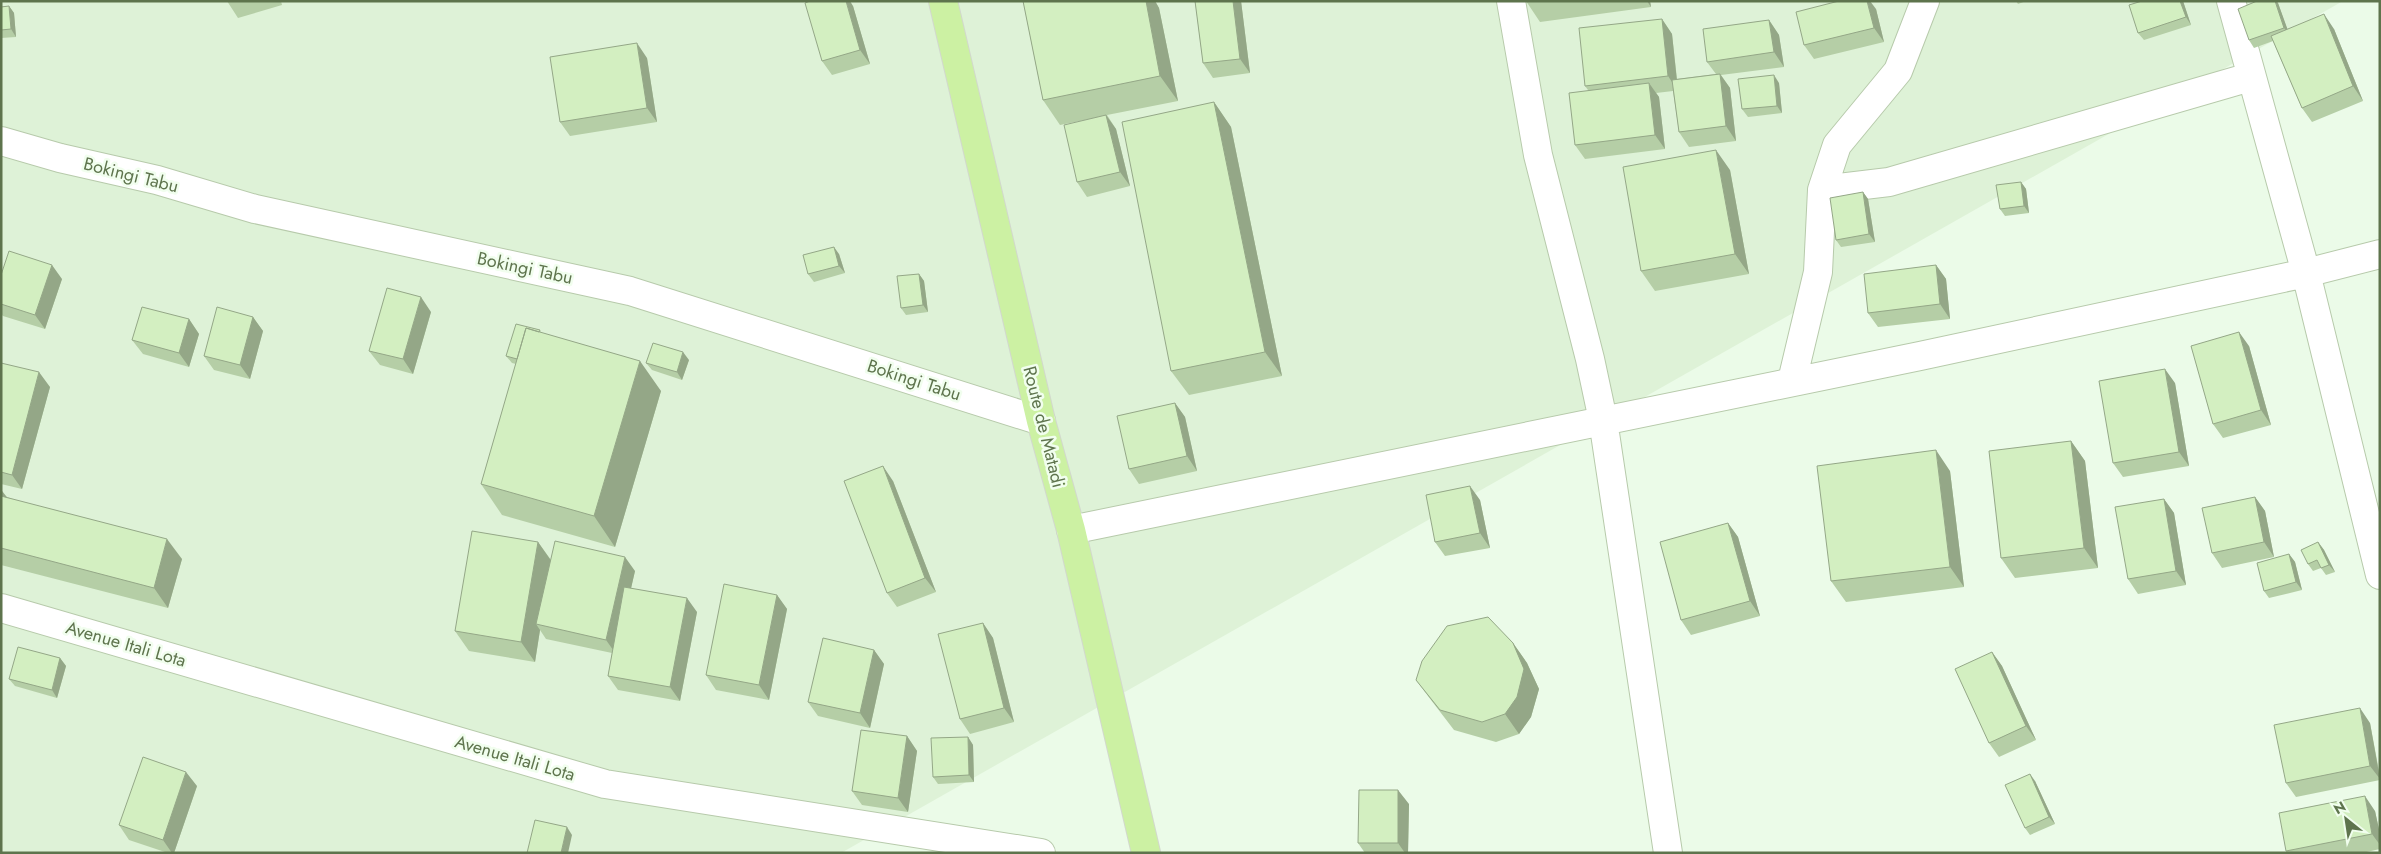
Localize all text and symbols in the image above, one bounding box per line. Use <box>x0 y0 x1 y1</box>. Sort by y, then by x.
street label: Bokingi Tabu <box>81 151 181 199</box>
street label: Bokingi Tabu <box>475 245 575 291</box>
street label: Bokingi Tabu <box>864 353 964 407</box>
street label: Route de Matadi <box>1016 363 1072 491</box>
street label: Avenue Itali Lota <box>63 614 189 674</box>
street label: Avenue Itali Lota <box>452 728 578 788</box>
north arrow <box>2321 794 2371 844</box>
text: N <box>2330 796 2349 819</box>

